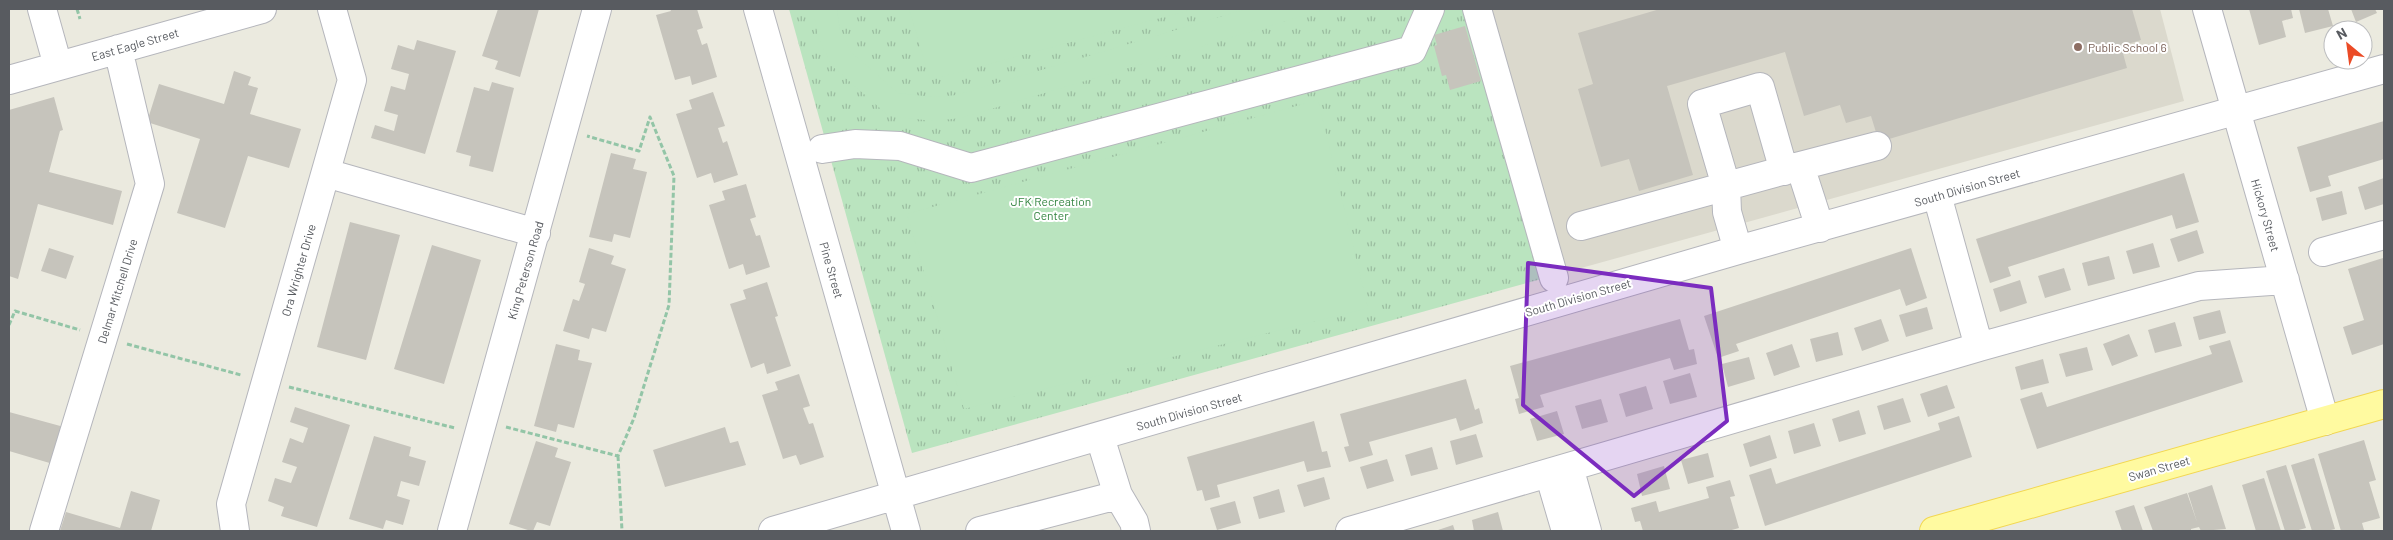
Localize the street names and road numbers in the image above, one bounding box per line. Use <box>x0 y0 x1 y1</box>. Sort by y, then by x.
street label: East Eagle Street <box>90 25 180 63</box>
street label: South Division Street <box>1912 165 2022 209</box>
street label: Hickory Street <box>2249 177 2283 253</box>
street label: King Peterson Road <box>504 219 546 321</box>
street label: Ora Wrighter Drive <box>278 222 318 318</box>
street label: Delmar Mitchell Drive <box>94 237 140 345</box>
street label: Pine Street <box>817 240 847 300</box>
street label: South Division Street <box>1523 275 1633 319</box>
street label: South Division Street <box>1134 389 1244 433</box>
street label: Swan Street <box>2127 453 2191 483</box>

